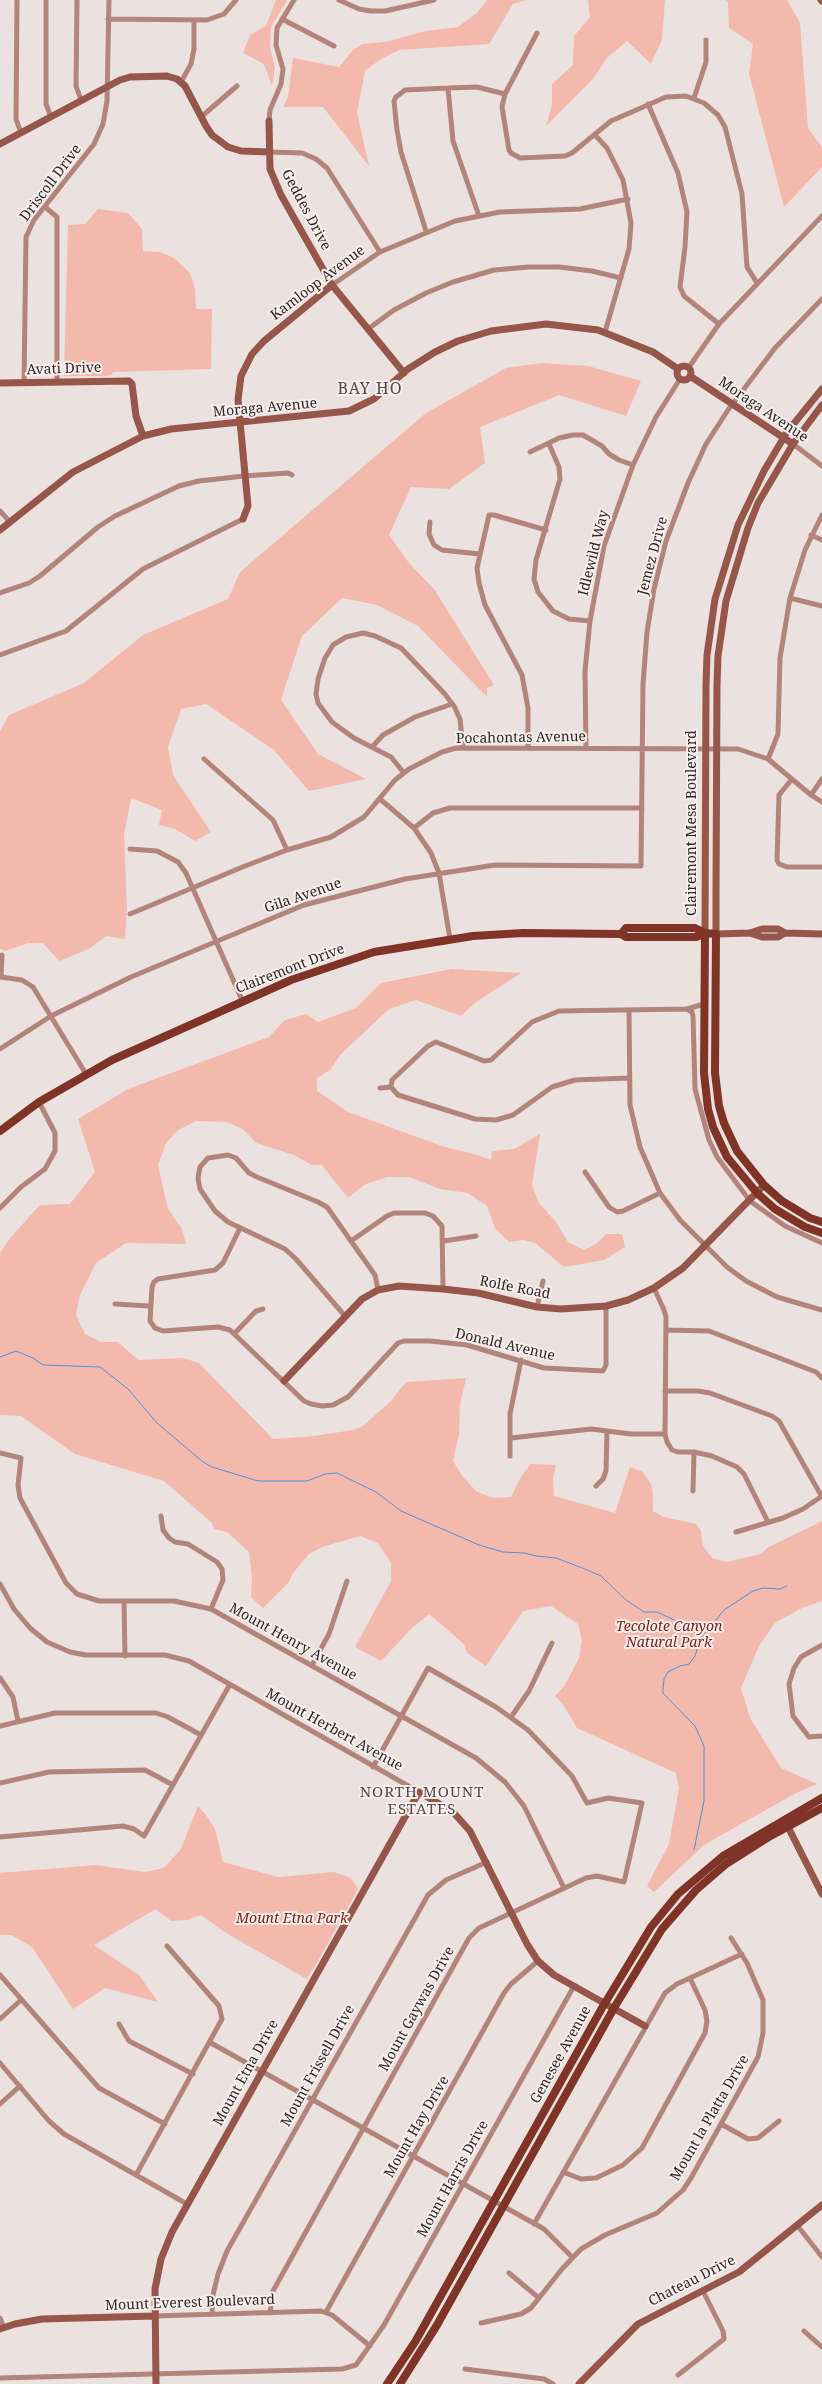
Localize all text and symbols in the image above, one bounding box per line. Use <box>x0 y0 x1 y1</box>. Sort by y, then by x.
street label: Driscoll Drive <box>17 141 85 225</box>
street label: Geddes Drive <box>278 167 334 253</box>
street label: Kamloop Avenue <box>268 242 368 324</box>
street label: Avati Drive <box>26 359 102 379</box>
street label: Moraga Avenue <box>715 374 811 446</box>
district label: BAY HO <box>337 379 403 399</box>
street label: Moraga Avenue <box>212 395 318 421</box>
street label: Idlewild Way <box>575 508 613 598</box>
street label: Jemez Drive <box>634 515 672 597</box>
street label: Pocahontas Avenue <box>456 728 586 748</box>
street label: Clairemont Mesa Boulevard <box>684 730 700 916</box>
street label: Gila Avenue <box>262 875 344 917</box>
street label: Clairemont Drive <box>233 941 347 997</box>
street label: Rolfe Road <box>478 1273 552 1303</box>
street label: Donald Avenue <box>454 1325 556 1365</box>
street label: Mount Henry Avenue <box>226 1600 360 1684</box>
park label: Tecolote Canyon Natural Park <box>616 1619 722 1651</box>
street label: Mount Herbert Avenue <box>263 1685 405 1775</box>
district label: NORTH MOUNT ESTATES <box>358 1784 486 1819</box>
park label: Mount Etna Park <box>236 1911 348 1927</box>
street label: Mount Gaywas Drive <box>376 1944 458 2074</box>
street label: Mount Frissell Drive <box>278 2002 358 2130</box>
street label: Genesee Avenue <box>527 2003 595 2107</box>
street label: Mount Etna Drive <box>210 2017 282 2129</box>
street label: Mount la Platta Drive <box>667 2052 753 2184</box>
street label: Mount Hay Drive <box>381 2073 453 2181</box>
street label: Mount Harris Drive <box>414 2118 492 2240</box>
street label: Chateau Drive <box>646 2252 738 2310</box>
street label: Mount Everest Boulevard <box>105 2292 275 2314</box>

